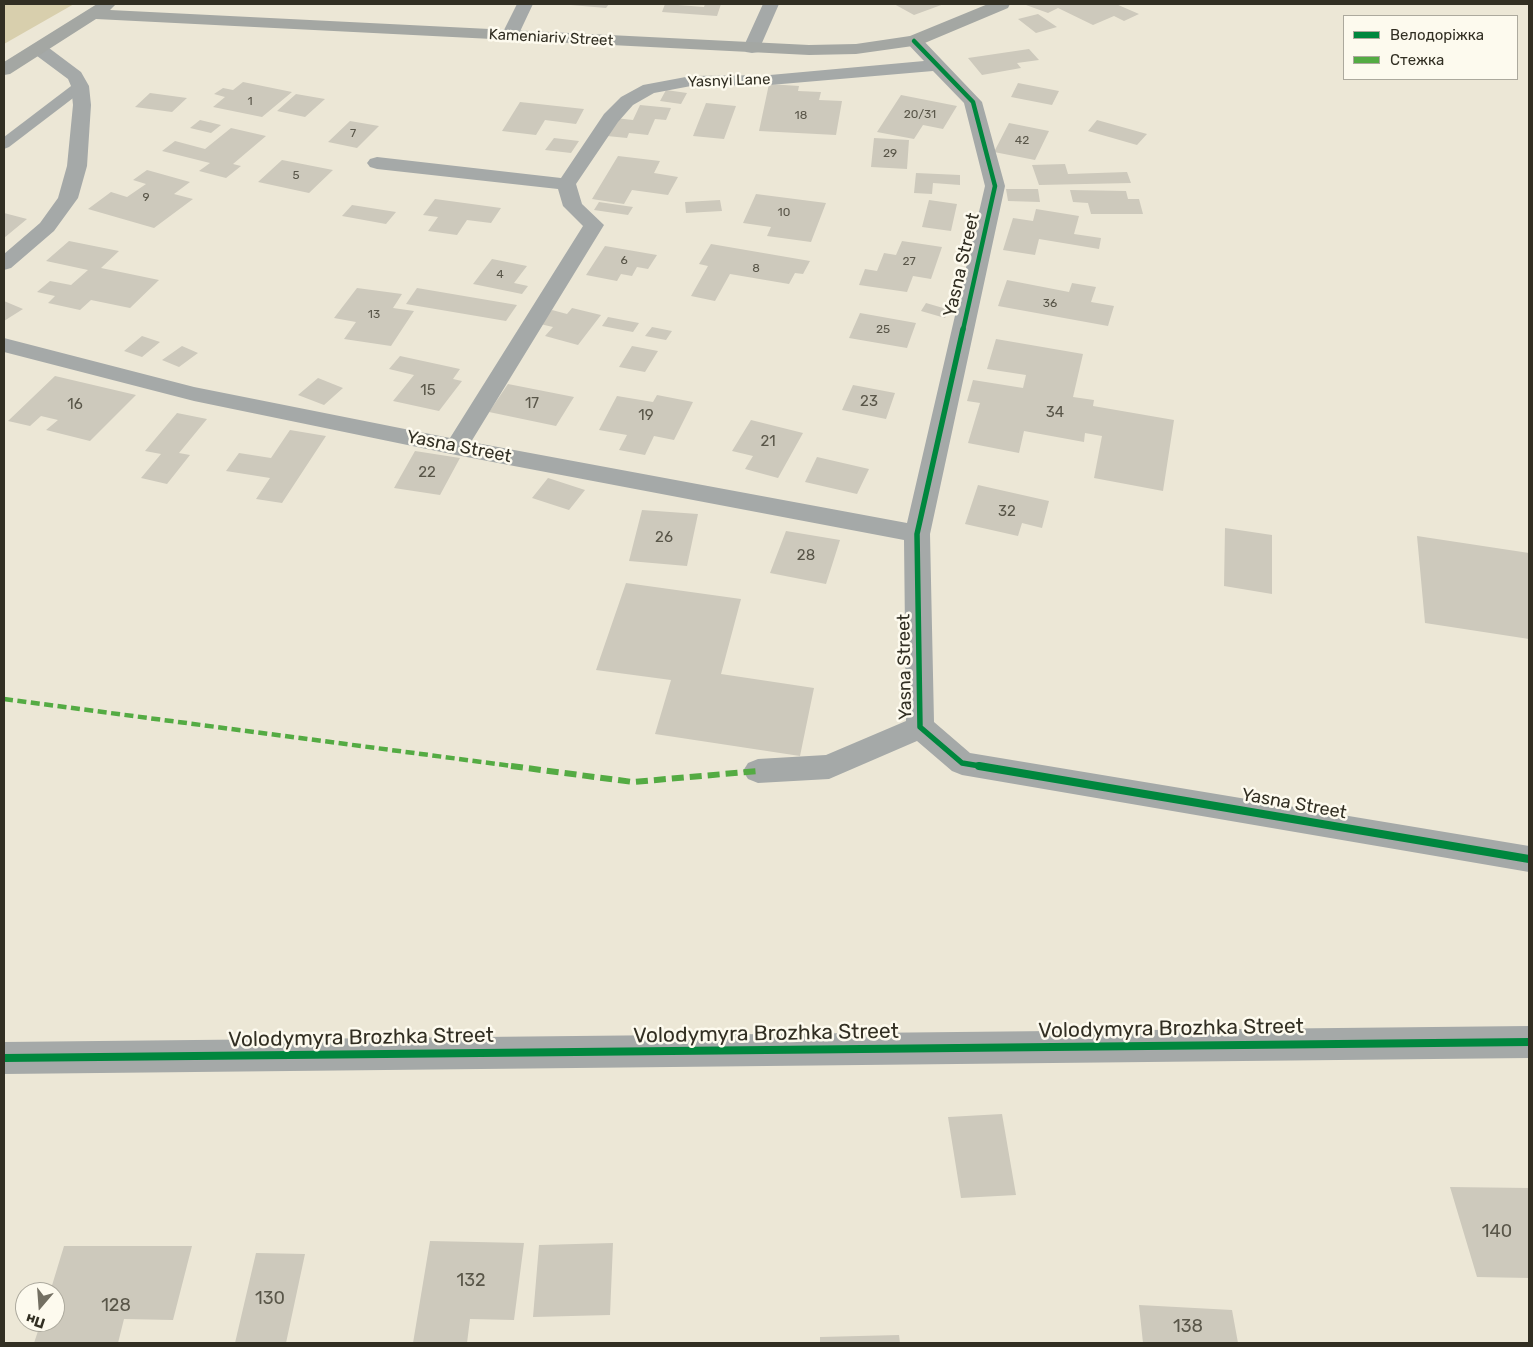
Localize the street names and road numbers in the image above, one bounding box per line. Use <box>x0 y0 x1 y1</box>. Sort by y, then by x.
street label: Kameniariv Street <box>488 26 614 50</box>
street label: Yasnyi Lane <box>687 71 771 91</box>
street label: Yasna Street <box>940 211 984 319</box>
street label: Yasna Street <box>405 426 513 468</box>
street label: Yasna Street <box>893 614 917 720</box>
street label: Yasna Street <box>1240 784 1348 824</box>
street label: Volodymyra Brozhka Street <box>1038 1014 1304 1044</box>
street label: Volodymyra Brozhka Street <box>633 1019 899 1049</box>
street label: Volodymyra Brozhka Street <box>228 1023 494 1053</box>

